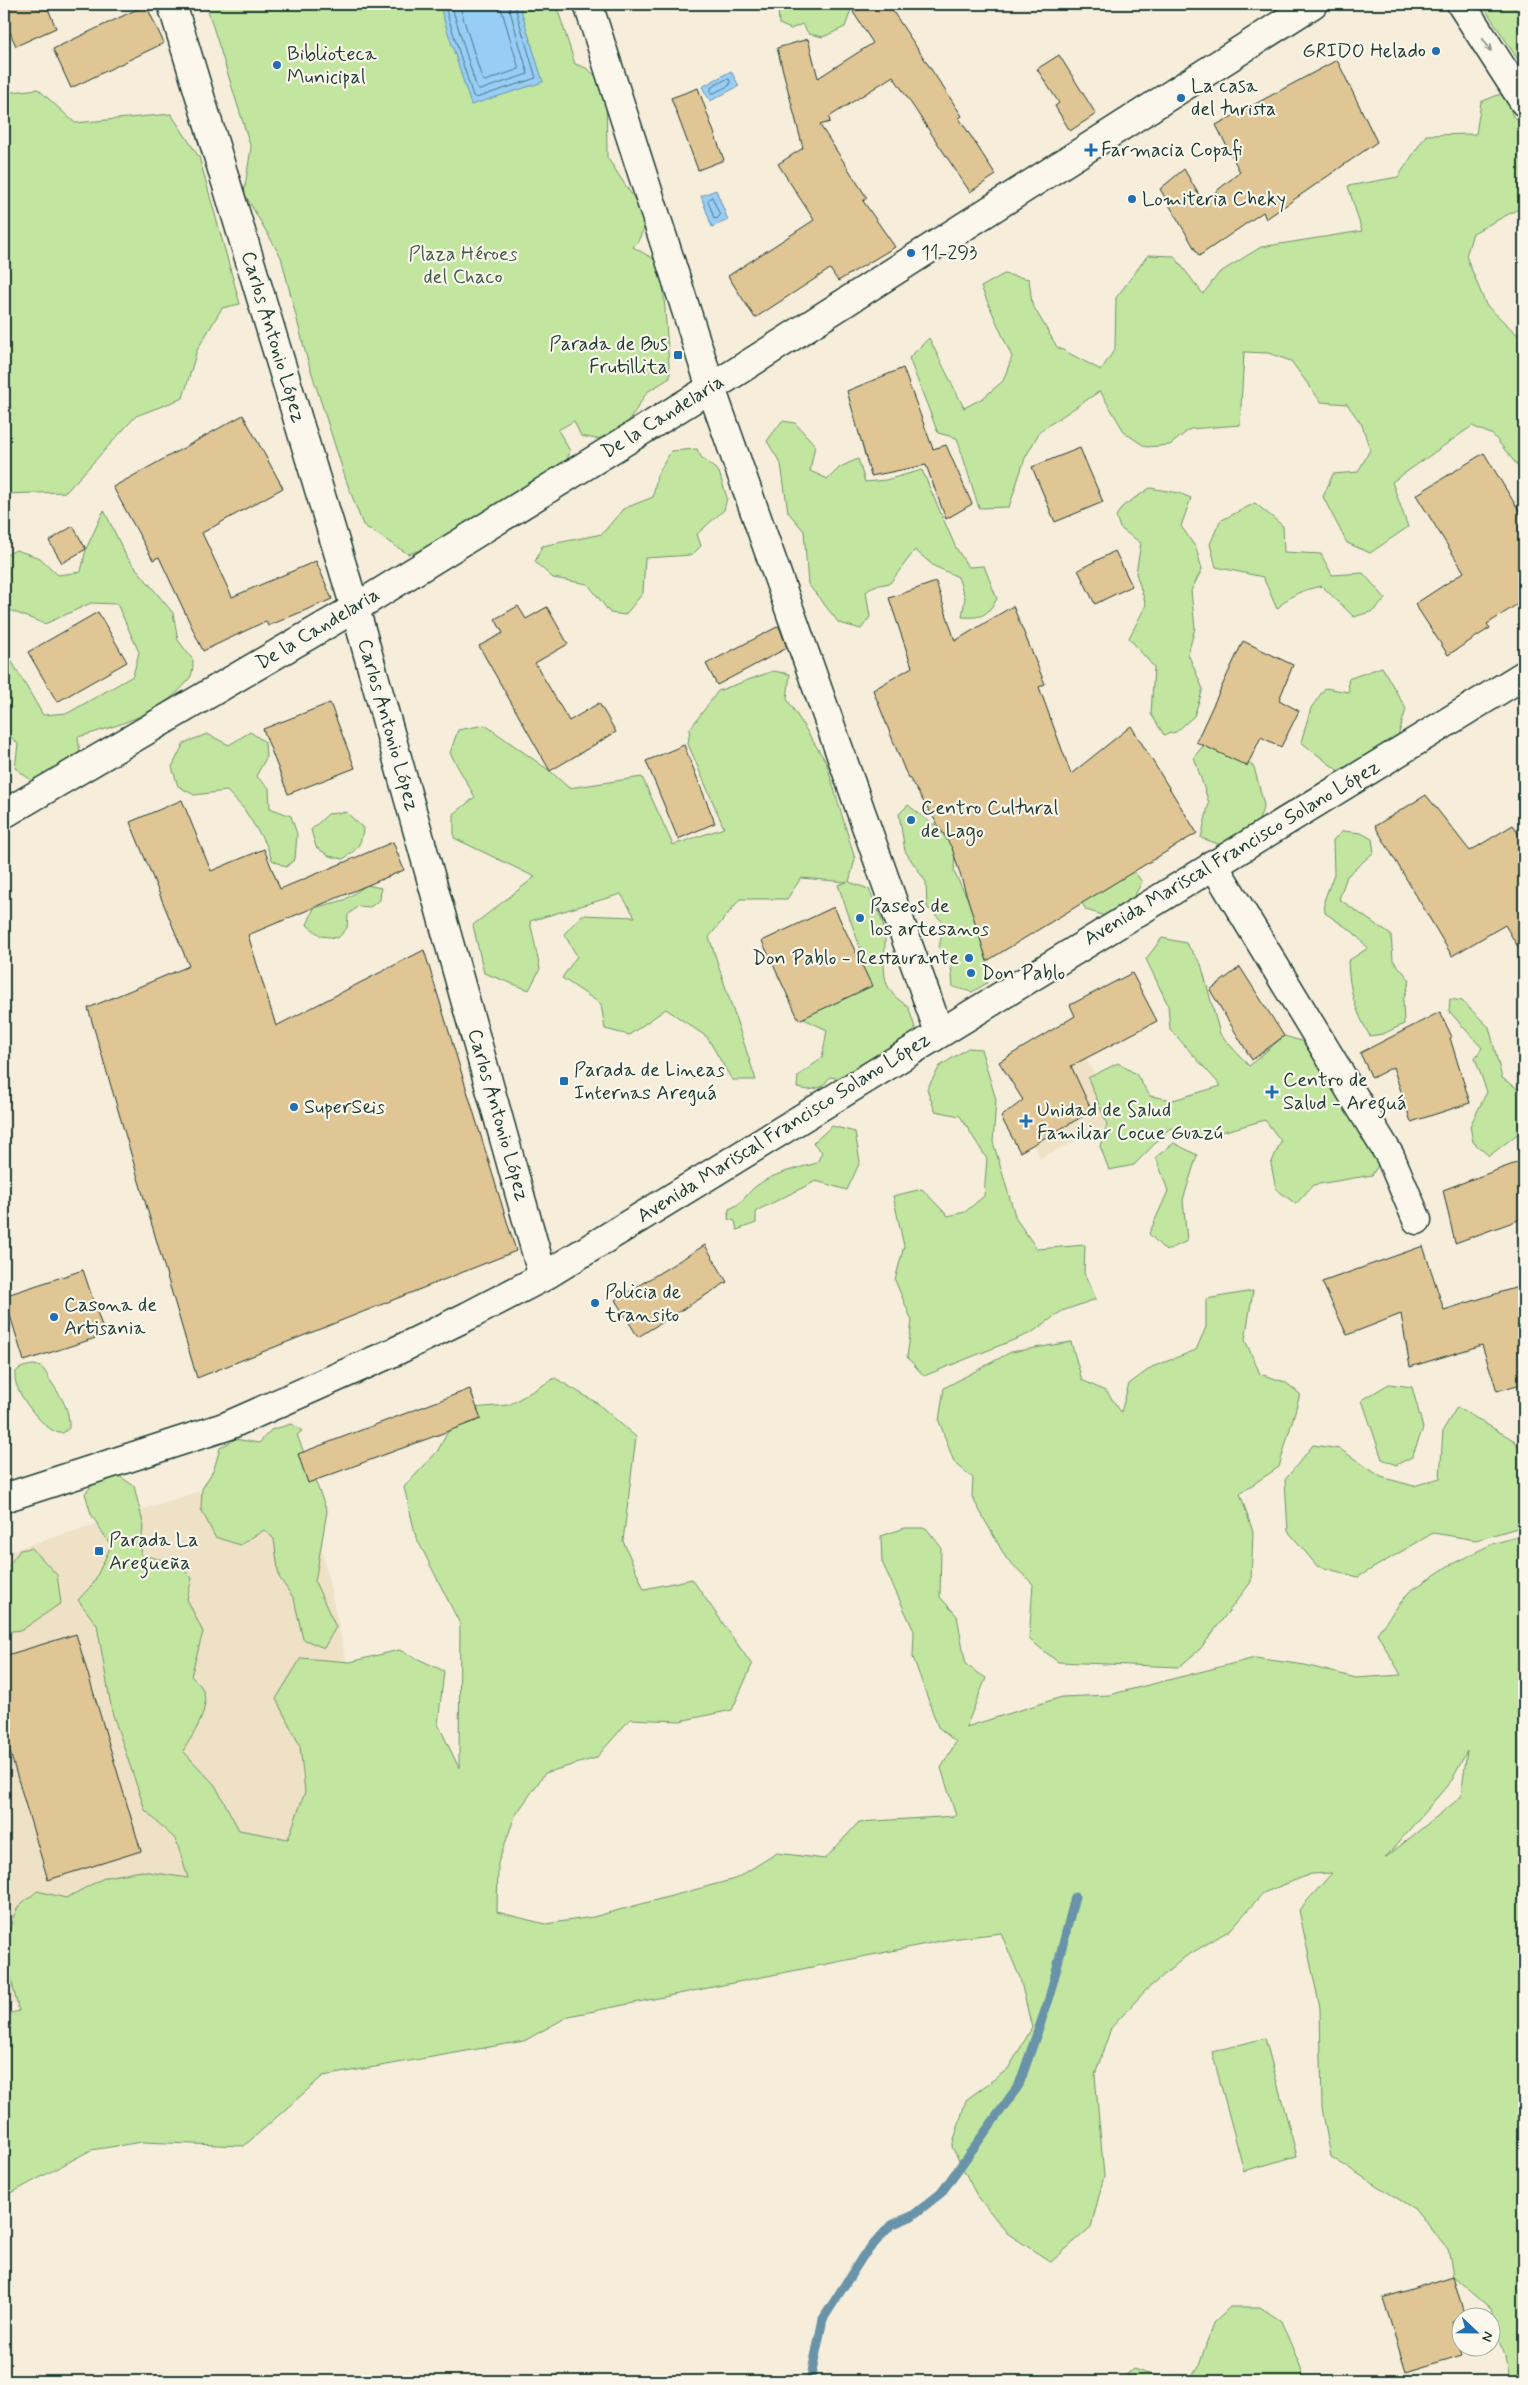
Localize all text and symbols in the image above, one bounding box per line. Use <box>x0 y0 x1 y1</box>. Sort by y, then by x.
one-way arrow <box>1483 37 1493 51</box>
place label: GRIDO Helado <box>1302 38 1426 65</box>
place label: Biblioteca Municipal <box>287 41 378 91</box>
marker: GRIDO Helado <box>1430 45 1442 57</box>
marker: Biblioteca Municipal <box>271 59 283 71</box>
place label: La casa del turista <box>1191 73 1276 123</box>
marker: La casa del turista <box>1175 92 1187 104</box>
place label: Farmacia Copafi <box>1101 137 1242 164</box>
marker: Farmacia Copafi <box>1085 144 1097 156</box>
place label: Lomiteria Cheky <box>1142 186 1286 213</box>
marker: Lomiteria Cheky <box>1126 193 1138 205</box>
place label: 11-293 <box>921 240 977 267</box>
park label: Plaza Héroes del Chaco <box>408 241 518 291</box>
marker: 11-293 <box>905 247 917 259</box>
street label: Carlos Antonio López <box>234 248 312 426</box>
place label: Parada de Bus Frutillita <box>549 331 668 381</box>
marker: Parada de Bus Frutillita <box>672 349 684 361</box>
street label: De la Candelaria <box>596 368 730 466</box>
street label: De la Candelaria <box>251 581 385 677</box>
street label: Carlos Antonio López <box>350 636 426 814</box>
street label: Avenida Mariscal Francisco Solano López <box>1079 754 1385 952</box>
place label: Centro Cultural de Lago <box>921 795 1059 846</box>
marker: Centro Cultural de Lago <box>905 814 917 826</box>
place label: Paseos de los artesanos <box>870 893 989 943</box>
marker: Paseos de los artesanos <box>854 912 866 924</box>
place label: Don Pablo - Restaurante <box>752 945 959 972</box>
marker: Don Pablo - Restaurante <box>963 952 975 964</box>
place label: Don Pablo <box>981 960 1065 987</box>
marker: Don Pablo <box>965 967 977 979</box>
street label: Carlos Antonio López <box>460 1026 536 1204</box>
street label: Avenida Mariscal Francisco Solano López <box>632 1026 936 1230</box>
place label: Parada de Lineas Internas Areguá <box>574 1057 725 1107</box>
place label: Centro de Salud - Areguá <box>1283 1067 1407 1119</box>
marker: Parada de Lineas Internas Areguá <box>558 1075 570 1087</box>
marker: Centro de Salud - Areguá <box>1265 1085 1279 1099</box>
place label: SuperSeis <box>304 1094 385 1121</box>
place label: Unidad de Salud Familiar Cocue Guazú <box>1037 1097 1223 1147</box>
marker: SuperSeis <box>288 1101 300 1113</box>
marker: Unidad de Salud Familiar Cocue Guazú <box>1019 1114 1033 1128</box>
place label: Policia de transito <box>604 1279 681 1329</box>
place label: Casona de Artisania <box>64 1292 157 1342</box>
marker: Policia de transito <box>589 1297 601 1309</box>
marker: Casona de Artisania <box>48 1311 60 1323</box>
place label: Parada La Aregueña <box>109 1527 198 1579</box>
marker: Parada La Aregueña <box>93 1545 105 1557</box>
north arrow <box>1450 2308 1500 2358</box>
text: N <box>1477 2329 1497 2344</box>

